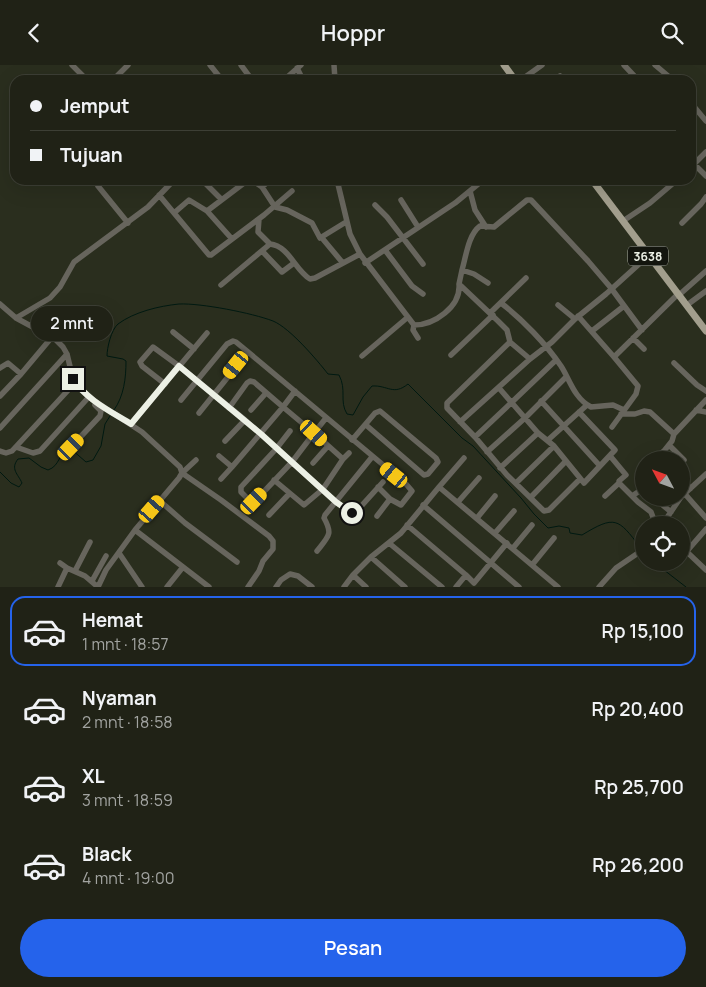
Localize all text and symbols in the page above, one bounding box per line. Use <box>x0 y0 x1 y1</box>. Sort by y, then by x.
text: Hoppr <box>321 18 385 48</box>
icon: back <box>20 19 48 47</box>
icon: search <box>658 19 686 47</box>
text: Jemput <box>60 93 130 119</box>
text: Tujuan <box>60 142 123 168</box>
road number: 3638 <box>628 247 668 265</box>
callout: 2 mnt <box>32 307 114 341</box>
text: 2 mnt <box>50 312 94 334</box>
car <box>220 349 251 381</box>
route end <box>62 368 84 390</box>
car <box>297 417 330 449</box>
car <box>55 431 86 463</box>
north arrow <box>635 451 690 506</box>
map controls <box>635 451 690 571</box>
car <box>377 460 410 490</box>
car <box>238 485 269 517</box>
car <box>136 493 167 525</box>
route start <box>341 502 363 524</box>
button: locate <box>635 516 690 571</box>
text: Hemat <box>82 607 143 633</box>
icon: car <box>22 609 67 654</box>
text: Rp 15,100 <box>602 618 684 644</box>
text: 1 mnt · 18:57 <box>82 633 169 655</box>
text: Nyaman <box>82 685 157 711</box>
icon: car <box>22 687 67 732</box>
text: Rp 20,400 <box>592 696 684 722</box>
text: 2 mnt · 18:58 <box>82 711 173 733</box>
text: XL <box>82 763 105 789</box>
icon: car <box>22 765 67 810</box>
text: Rp 25,700 <box>594 774 684 800</box>
text: 3 mnt · 18:59 <box>82 789 173 811</box>
text: Black <box>82 841 131 867</box>
icon: car <box>22 843 67 888</box>
text: Rp 26,200 <box>592 852 684 878</box>
text: 4 mnt · 19:00 <box>82 867 175 889</box>
button: Pesan <box>20 919 686 977</box>

